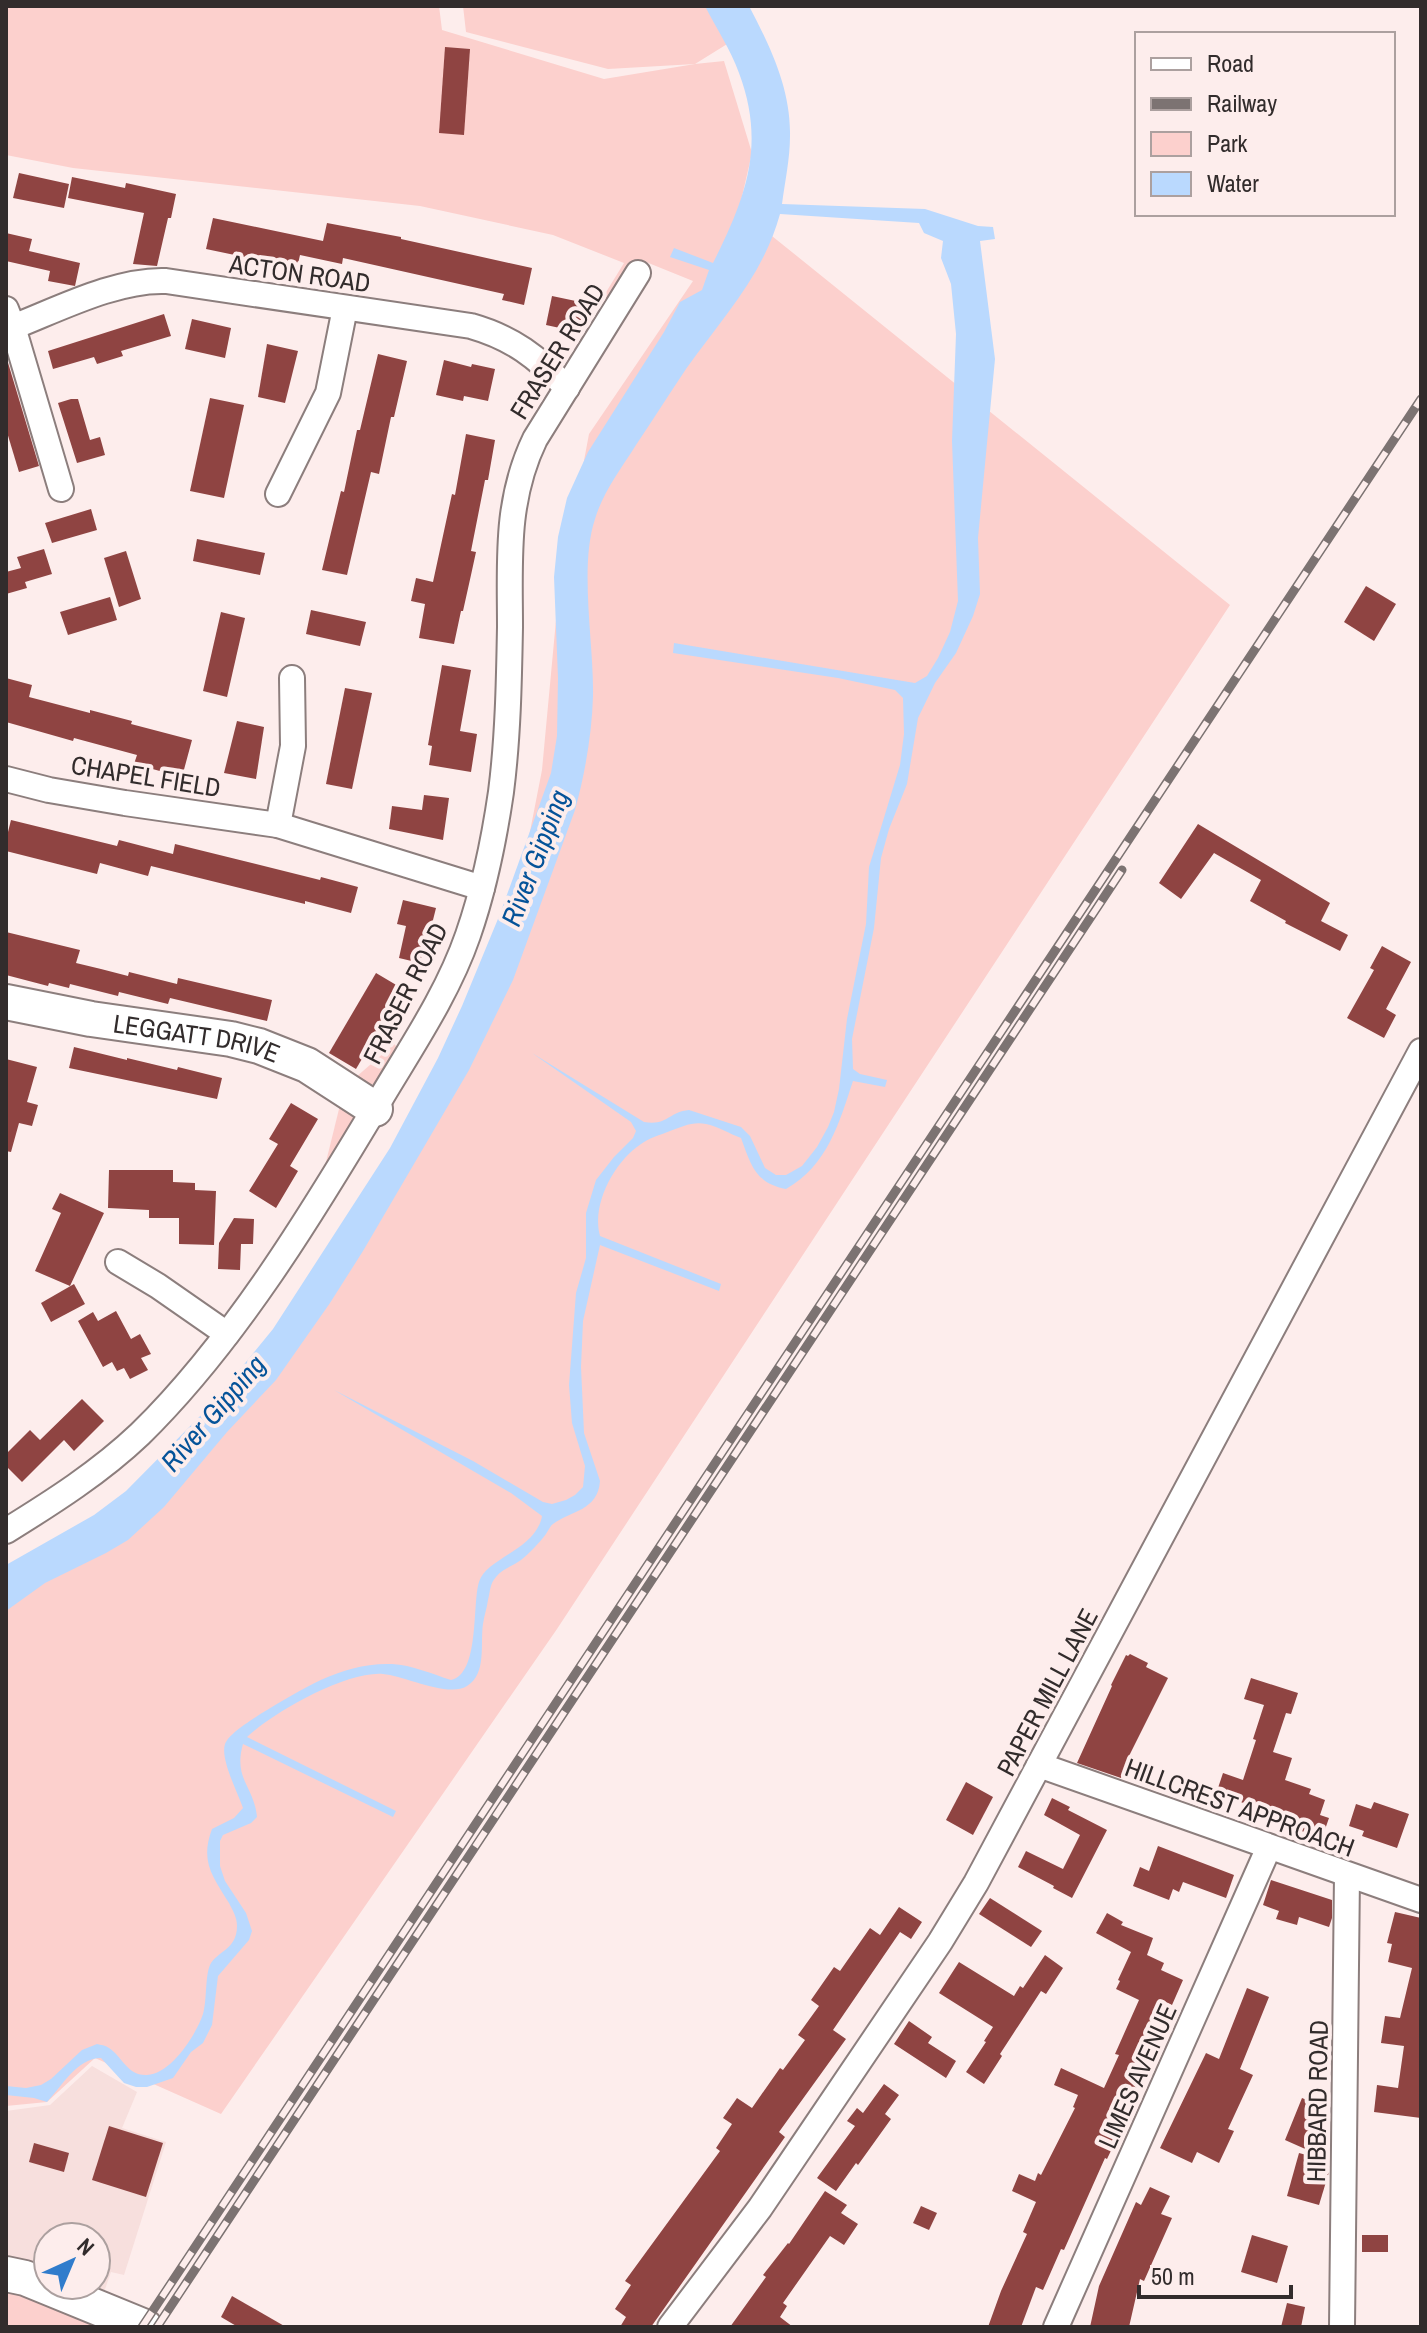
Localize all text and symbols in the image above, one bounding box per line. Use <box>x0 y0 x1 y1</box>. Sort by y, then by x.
legend <box>1135 32 1395 216</box>
text: Road <box>1207 47 1254 79</box>
text: Railway <box>1207 87 1277 119</box>
text: Park <box>1207 127 1248 159</box>
text: Water <box>1207 167 1259 199</box>
street label: ACTON ROAD <box>226 246 373 300</box>
street label: FRASER ROAD <box>501 276 613 426</box>
street label: CHAPEL FIELD <box>69 747 223 805</box>
water label: River Gipping <box>492 784 578 932</box>
street label: FRASER ROAD <box>354 916 456 1070</box>
street label: LEGGATT DRIVE <box>111 1005 285 1070</box>
water label: River Gipping <box>152 1346 274 1479</box>
street label: PAPER MILL LANE <box>988 1602 1106 1782</box>
street label: HILLCREST APPROACH <box>1121 1749 1359 1865</box>
street label: LIMES AVENUE <box>1090 1998 1184 2154</box>
street label: HIBBARD ROAD <box>1298 2020 1336 2182</box>
north arrow <box>32 2221 112 2301</box>
text: N <box>71 2231 101 2262</box>
scale bar <box>1139 2249 1291 2299</box>
text: 50 m <box>1151 2260 1195 2292</box>

